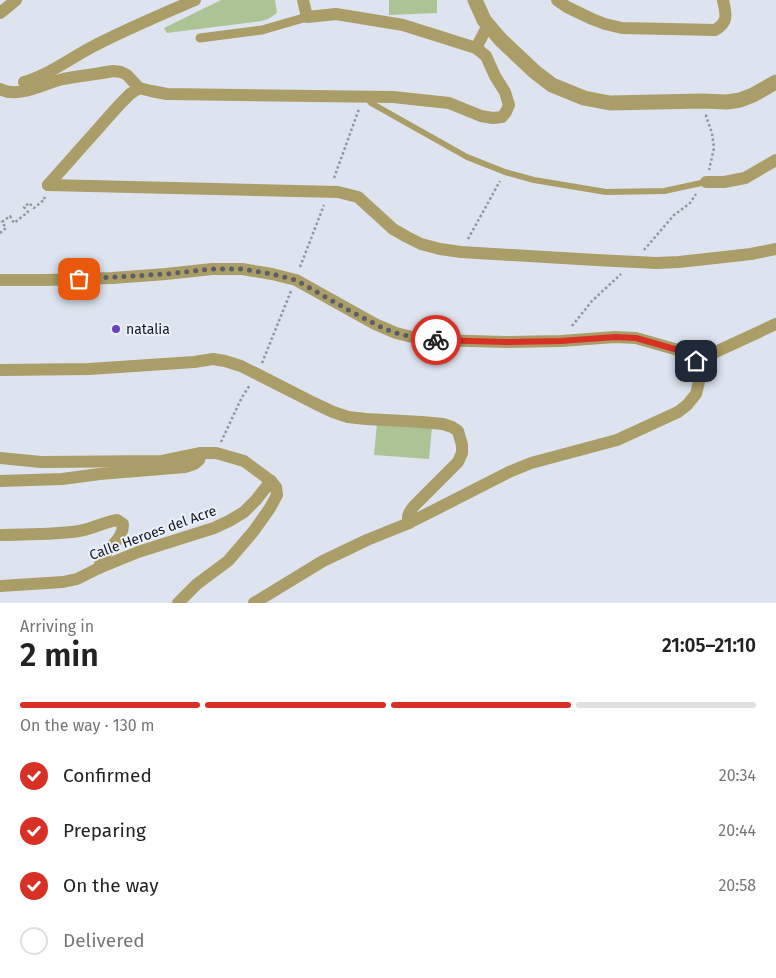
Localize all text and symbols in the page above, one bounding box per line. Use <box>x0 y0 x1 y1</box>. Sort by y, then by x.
pin <box>58 258 100 300</box>
icon: bag <box>65 265 93 293</box>
courier <box>411 315 461 365</box>
place label: natalia <box>126 321 170 338</box>
marker: natalia <box>110 323 122 335</box>
icon: bike <box>422 326 450 354</box>
pin <box>675 340 717 382</box>
icon: home <box>682 347 710 375</box>
street label: Calle Heroes del Acre <box>87 502 219 564</box>
text: Arriving in <box>20 617 94 636</box>
text: 21:05–21:10 <box>662 634 756 657</box>
text: 2 min <box>20 636 99 674</box>
text: On the way · 130 m <box>20 716 155 735</box>
icon: check <box>20 762 48 790</box>
text: Confirmed <box>63 764 152 787</box>
text: 20:34 <box>719 766 756 785</box>
icon: check <box>20 817 48 845</box>
text: Preparing <box>63 819 146 842</box>
text: 20:44 <box>718 821 756 840</box>
icon: check <box>20 872 48 900</box>
text: On the way <box>63 874 159 897</box>
text: 20:58 <box>718 876 756 895</box>
text: Delivered <box>63 929 145 952</box>

